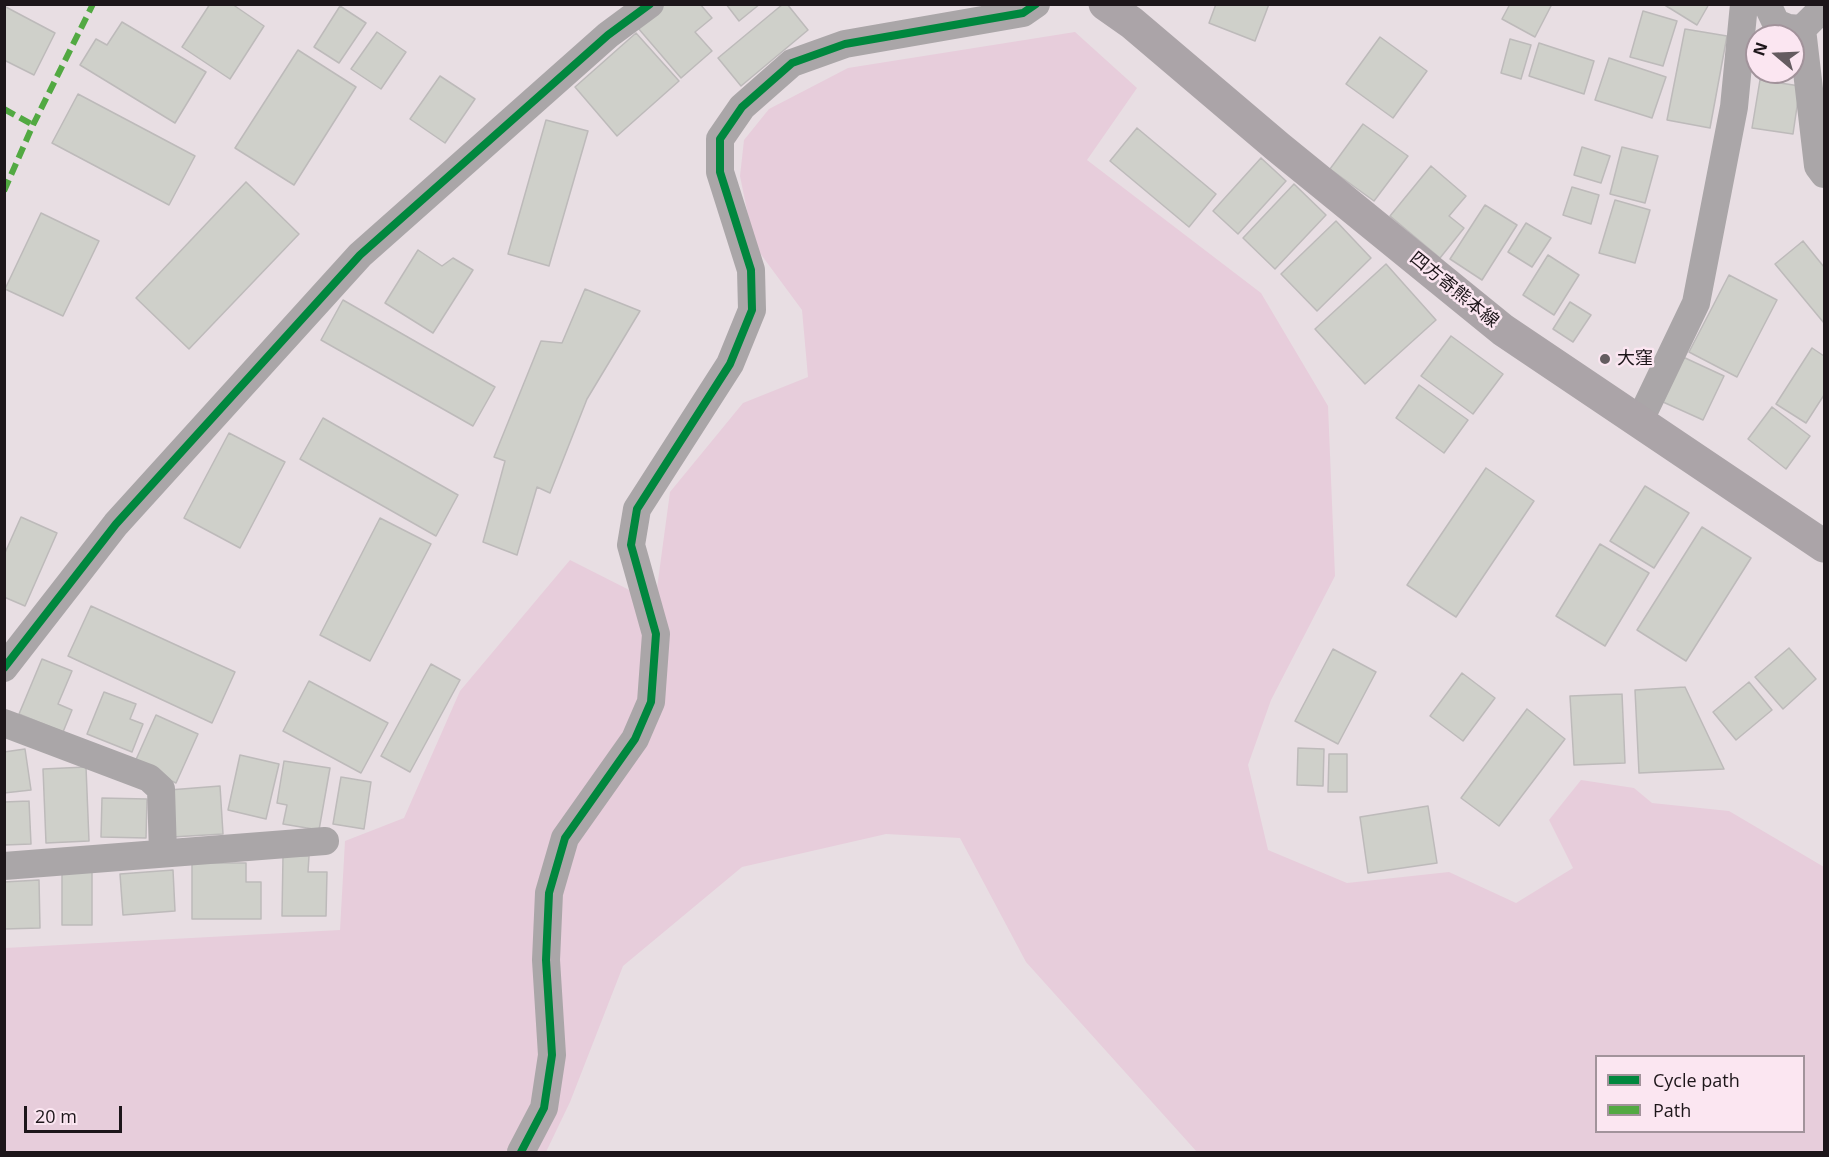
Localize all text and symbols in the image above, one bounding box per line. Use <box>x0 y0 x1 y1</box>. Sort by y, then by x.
north arrow <box>1745 24 1805 84</box>
text: N <box>1747 39 1772 59</box>
street label: 四方寄熊本線 <box>1405 248 1503 332</box>
place label: 大窪 <box>1617 348 1653 370</box>
marker: 大窪 <box>1598 352 1612 366</box>
legend <box>1595 1055 1805 1133</box>
text: Cycle path <box>1653 1068 1740 1092</box>
scale bar <box>27 1094 124 1132</box>
text: Path <box>1653 1098 1691 1122</box>
text: 20 m <box>35 1104 77 1128</box>

